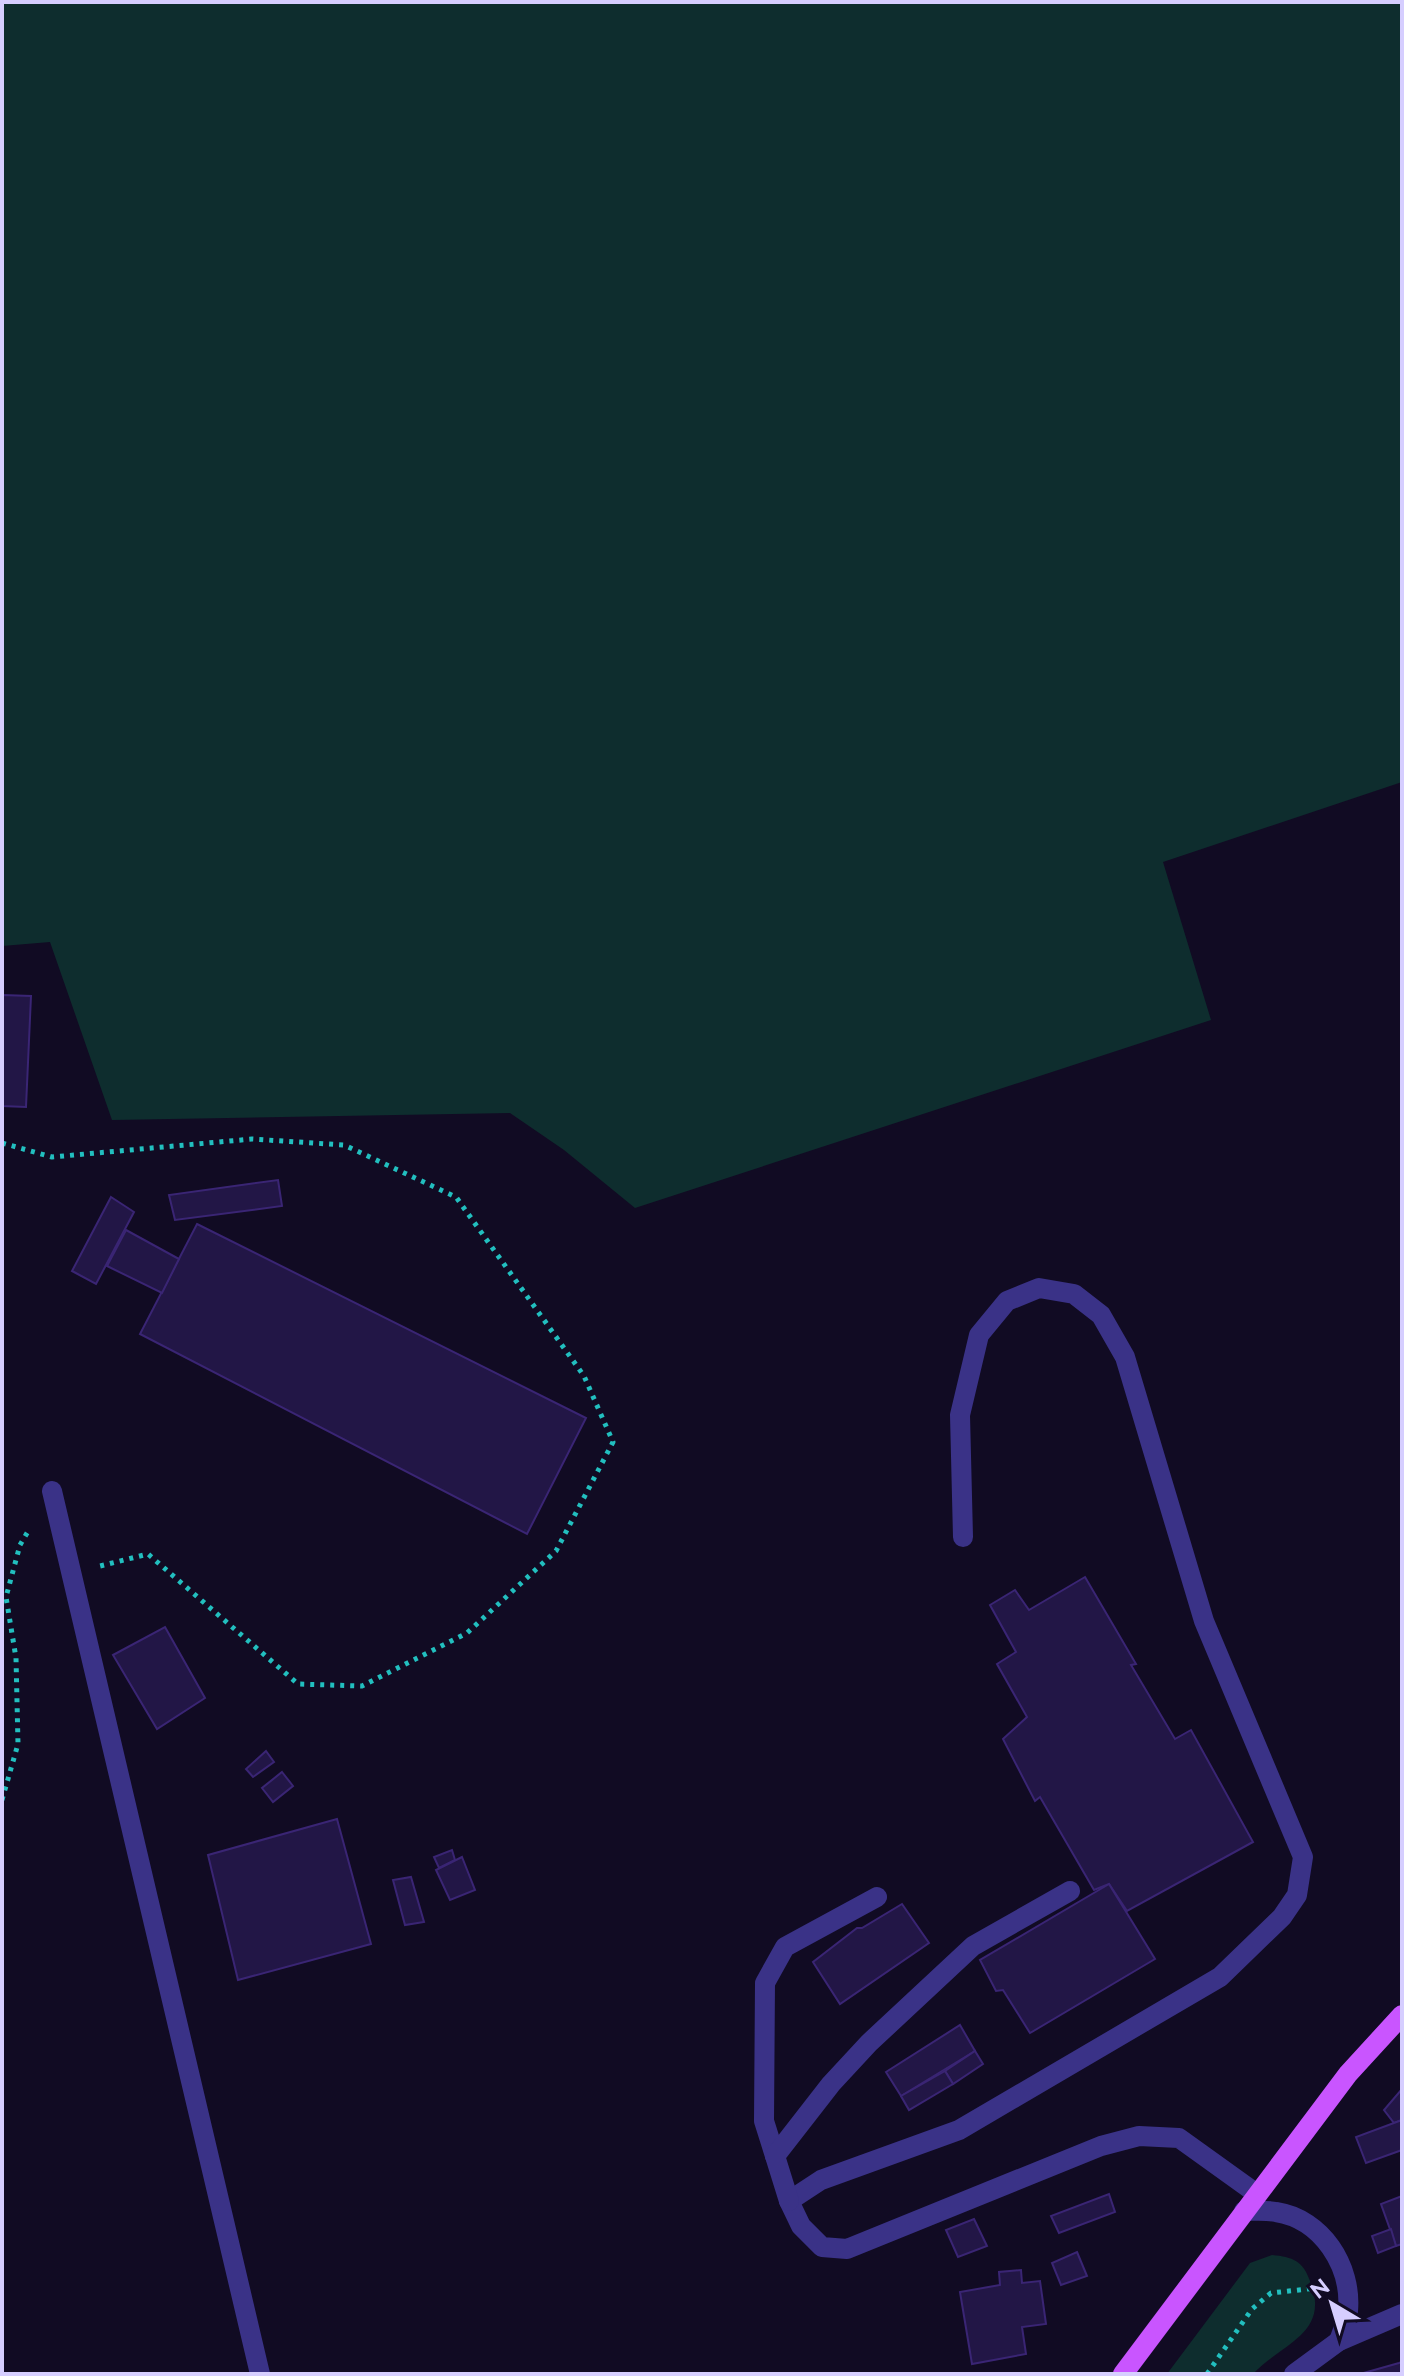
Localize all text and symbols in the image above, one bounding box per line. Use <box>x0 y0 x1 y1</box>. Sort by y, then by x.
north arrow <box>1292 2264 1372 2344</box>
text: N <box>1305 2273 1334 2304</box>

